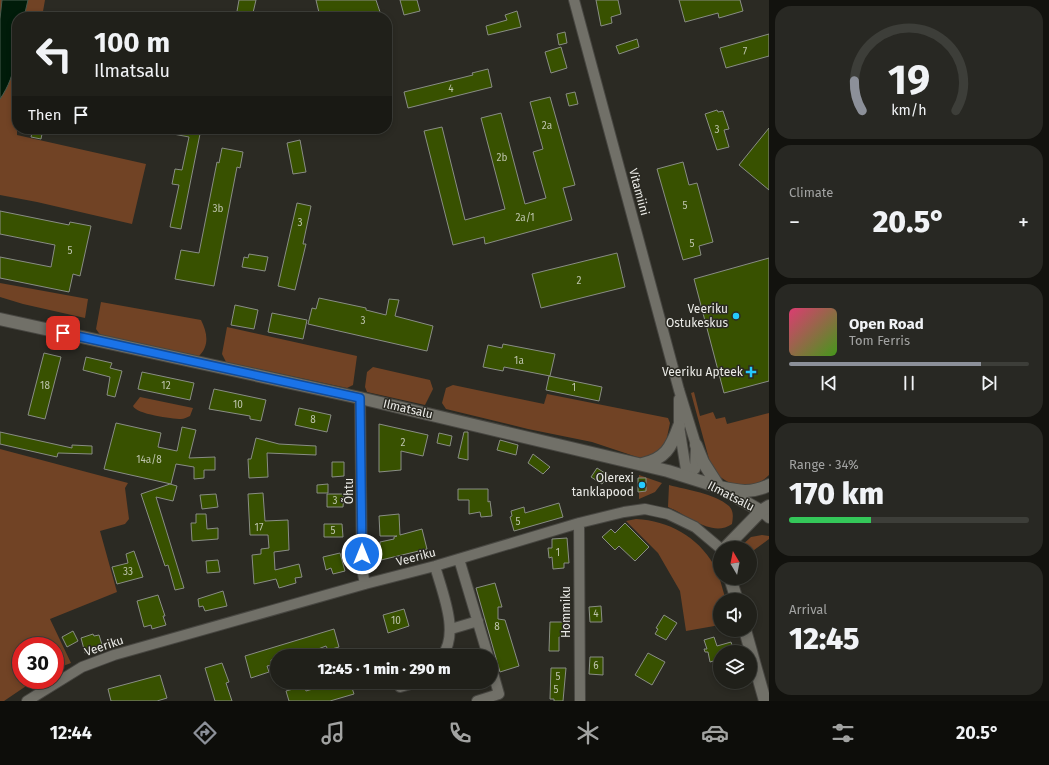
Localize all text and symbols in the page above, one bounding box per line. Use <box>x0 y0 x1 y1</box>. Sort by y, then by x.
text: 100 m <box>94 26 170 59</box>
icon: left <box>28 28 80 80</box>
house number: 7 <box>743 46 748 58</box>
text: 19 <box>888 54 930 104</box>
text: Ilmatsalu <box>94 60 170 82</box>
house number: 4 <box>448 83 454 95</box>
text: km/h <box>891 101 927 118</box>
icon: arrive <box>70 104 92 126</box>
text: Then <box>28 106 62 124</box>
house number: 2a <box>542 120 552 132</box>
house number: 3 <box>715 124 720 136</box>
house number: 2b <box>497 152 508 164</box>
street label: Vitamiini <box>626 167 652 217</box>
text: Climate <box>789 185 833 200</box>
house number: 5 <box>682 200 688 212</box>
house number: 3b <box>213 203 224 215</box>
text: 20.5° <box>873 204 945 240</box>
text: − <box>789 209 800 236</box>
text: + <box>1018 209 1029 236</box>
house number: 2a/1 <box>515 212 535 224</box>
house number: 3 <box>298 217 303 229</box>
house number: 5 <box>689 238 695 250</box>
house number: 5 <box>67 245 73 257</box>
house number: 2 <box>577 275 582 287</box>
place label: Veeriku Ostukeskus <box>666 302 728 330</box>
marker: Veeriku Ostukeskus <box>731 311 741 321</box>
house number: 3 <box>361 315 366 327</box>
text: Open Road <box>849 315 924 333</box>
pin <box>46 316 80 350</box>
icon: arrive <box>52 322 74 344</box>
text: Tom Ferris <box>849 333 910 348</box>
house number: 1a <box>514 355 524 367</box>
place label: Veeriku Apteek <box>662 365 744 379</box>
marker: Veeriku Apteek <box>746 367 756 377</box>
icon: previous <box>818 372 840 394</box>
icon: pause <box>898 372 920 394</box>
icon: next <box>978 372 1000 394</box>
house number: 18 <box>40 380 50 392</box>
house number: 12 <box>161 380 171 392</box>
house number: 1 <box>572 382 576 394</box>
street label: Ilmatsalu <box>382 396 434 422</box>
house number: 10 <box>233 399 243 411</box>
house number: 8 <box>310 414 316 426</box>
house number: 2 <box>401 437 406 449</box>
house number: 14a/8 <box>136 454 162 466</box>
text: Range · 34% <box>789 457 859 472</box>
place label: Olerexi tanklapood <box>572 471 634 499</box>
text: 170 km <box>789 476 884 512</box>
street label: Õhtu <box>341 478 356 504</box>
street label: Ilmatsalu <box>705 478 757 514</box>
marker: Olerexi tanklapood <box>637 480 647 490</box>
house number: 3 <box>333 495 338 507</box>
house number: 5 <box>515 516 521 528</box>
house number: 17 <box>255 522 264 534</box>
house number: 5 <box>330 525 336 537</box>
position arrow <box>341 533 383 575</box>
north arrow <box>713 541 757 585</box>
map controls <box>713 541 757 689</box>
street label: Veeriku <box>395 545 437 569</box>
house number: 1 <box>556 547 560 559</box>
house number: 33 <box>123 566 133 578</box>
street label: Hommiku <box>559 586 573 638</box>
button: sound <box>713 593 757 637</box>
text: Arrival <box>789 602 827 617</box>
house number: 4 <box>593 608 599 620</box>
house number: 10 <box>391 615 401 627</box>
house number: 8 <box>494 621 500 633</box>
text: 12:45 <box>789 621 859 657</box>
street label: Veeriku <box>83 633 125 659</box>
speed limit sign: 30 <box>12 637 64 689</box>
button: layers <box>713 645 757 689</box>
text: 12:45 · 1 min · 290 m <box>317 660 451 678</box>
house number: 6 <box>593 660 599 672</box>
house number: 5 <box>555 671 561 683</box>
house number: 5 <box>553 684 559 696</box>
icon: directions <box>191 719 219 747</box>
icon: music <box>319 719 347 747</box>
icon: phone <box>446 719 474 747</box>
icon: climate <box>574 719 602 747</box>
icon: car <box>701 719 729 747</box>
icon: filters <box>829 719 857 747</box>
text: 12:44 <box>50 722 92 744</box>
text: 20.5° <box>956 722 999 744</box>

